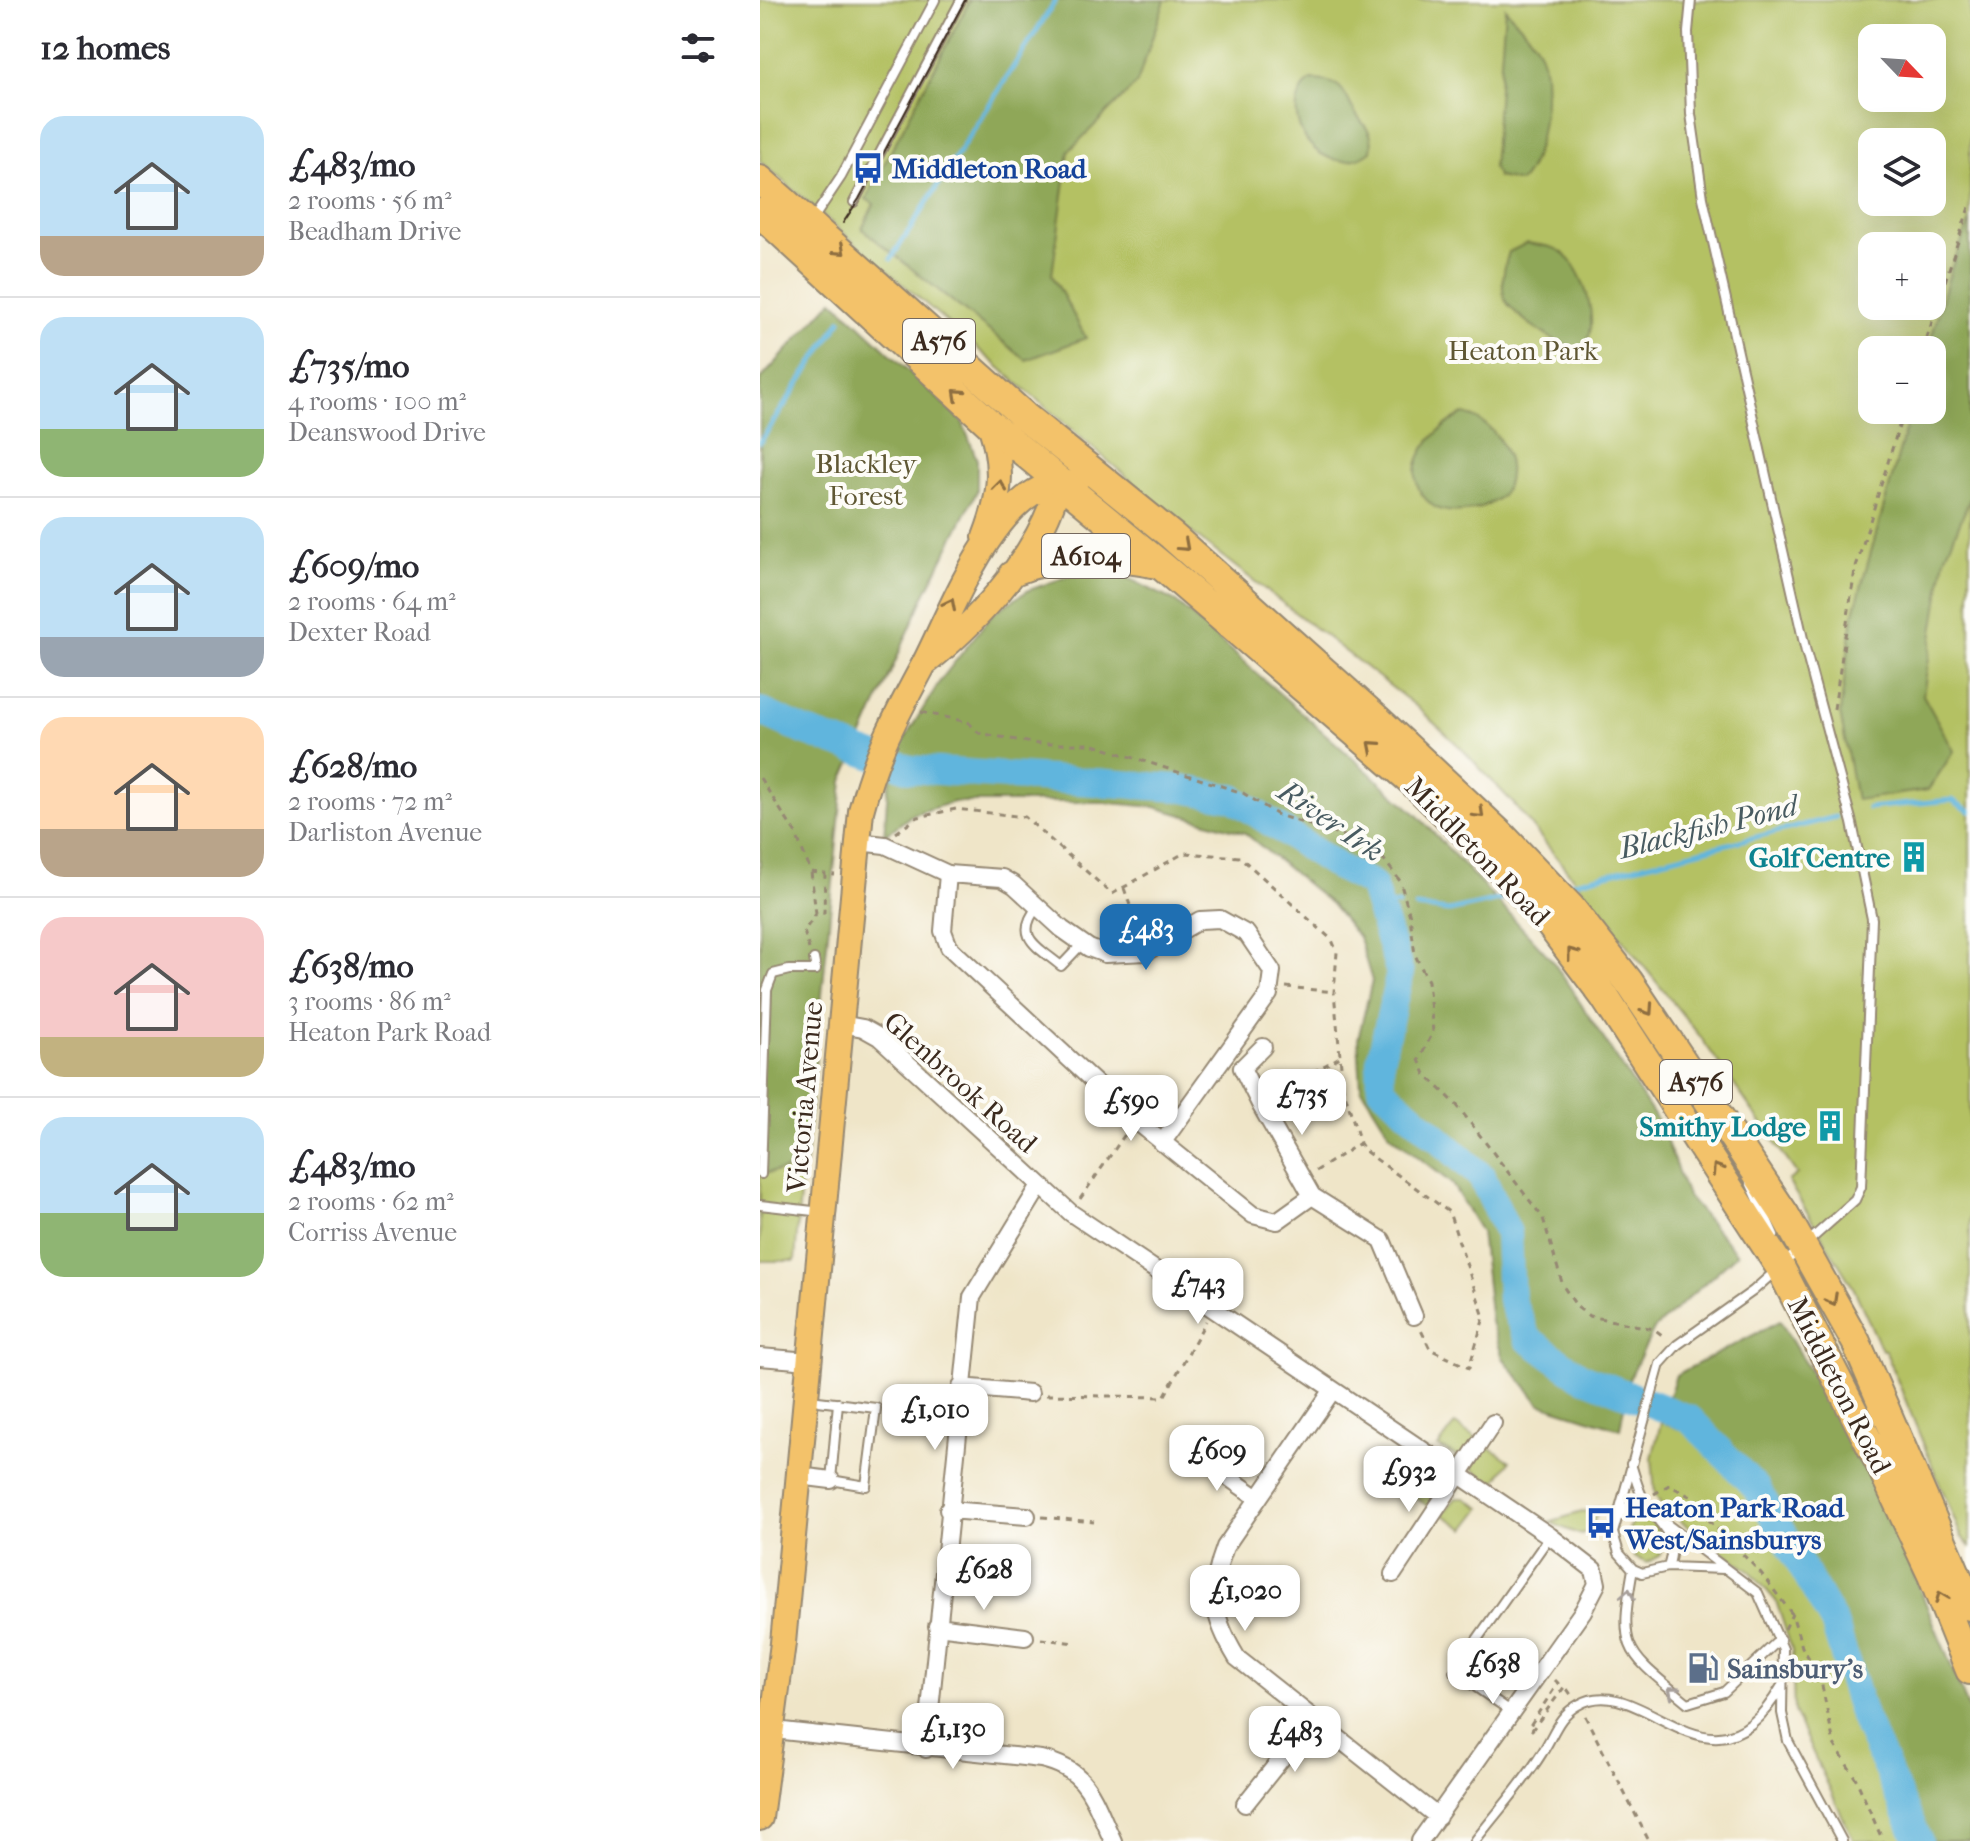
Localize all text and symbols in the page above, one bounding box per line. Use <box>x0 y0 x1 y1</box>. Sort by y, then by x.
north arrow <box>1858 24 1946 112</box>
map controls <box>1858 24 1946 424</box>
icon: filters <box>676 26 720 70</box>
text: 12 homes <box>40 28 170 68</box>
button: layers <box>1858 128 1946 216</box>
text: £483/mo <box>288 145 415 185</box>
icon: home <box>104 148 200 244</box>
bus stop icon: Middleton Road <box>851 151 885 185</box>
place label: Middleton Road <box>892 152 1087 185</box>
text: 2 rooms · 56 m² <box>288 185 452 216</box>
text: Beadham Drive <box>288 216 461 247</box>
button: + <box>1858 232 1946 320</box>
one-way arrow <box>830 240 845 254</box>
road number: A576 <box>903 319 975 363</box>
park label: Heaton Park <box>1448 334 1599 367</box>
button: − <box>1858 336 1946 424</box>
text: £735/mo <box>288 346 409 386</box>
icon: home <box>104 349 200 445</box>
text: 4 rooms · 100 m² <box>288 386 466 417</box>
one-way arrow <box>953 389 967 404</box>
text: Deanswood Drive <box>288 417 486 448</box>
park label: Blackley Forest <box>815 447 918 512</box>
one-way arrow <box>991 479 1008 492</box>
road number: A6104 <box>1042 534 1130 578</box>
one-way arrow <box>1174 537 1189 551</box>
text: £609/mo <box>288 546 419 586</box>
icon: home <box>104 549 200 645</box>
text: 2 rooms · 64 m² <box>288 586 456 617</box>
one-way arrow <box>940 598 956 613</box>
text: Dexter Road <box>288 617 431 648</box>
one-way arrow <box>1367 742 1382 756</box>
text: £628/mo <box>288 746 417 786</box>
icon: home <box>104 749 200 845</box>
street label: Middleton Road <box>1398 770 1557 933</box>
water label: River Irk <box>1270 773 1390 869</box>
text: 2 rooms · 72 m² <box>288 786 452 817</box>
water label: Blackfish Pond <box>1614 788 1804 867</box>
one-way arrow <box>1470 804 1484 819</box>
text: Darliston Avenue <box>288 817 482 848</box>
building icon: Golf Centre <box>1897 840 1931 874</box>
place label: Golf Centre <box>1749 841 1890 874</box>
pin: £483 <box>1099 904 1193 972</box>
text: £483 <box>1118 914 1174 945</box>
text: £638/mo <box>288 946 414 986</box>
one-way arrow <box>1567 948 1582 962</box>
icon: home <box>104 949 200 1045</box>
text: 3 rooms · 86 m² <box>288 986 451 1017</box>
street label: Victoria Avenue <box>780 1000 829 1195</box>
one-way arrow <box>1638 1001 1653 1016</box>
street label: Glenbrook Road <box>877 1005 1045 1160</box>
text: Heaton Park Road <box>288 1017 491 1048</box>
road number: A576 <box>1660 1060 1732 1104</box>
pin: £735 <box>1255 1069 1349 1137</box>
pin: £590 <box>1084 1075 1178 1143</box>
text: £735 <box>1276 1079 1328 1110</box>
text: £590 <box>1103 1085 1159 1116</box>
building icon: Smithy Lodge <box>1813 1109 1847 1143</box>
place label: Smithy Lodge <box>1639 1110 1806 1143</box>
text: £483/mo <box>288 1146 415 1186</box>
icon: home <box>104 1149 200 1245</box>
one-way arrow <box>1712 1163 1727 1178</box>
text: 2 rooms · 62 m² <box>288 1186 454 1217</box>
text: Corriss Avenue <box>288 1217 457 1248</box>
pin: £743 <box>1151 1258 1245 1326</box>
text: £743 <box>1170 1268 1226 1299</box>
street label: Middleton Road <box>1781 1291 1899 1480</box>
one-way arrow <box>1823 1292 1838 1306</box>
pin: £1,010 <box>870 1384 1000 1452</box>
text: £1,010 <box>900 1394 970 1425</box>
pin: £609 <box>1170 1425 1264 1493</box>
text: £609 <box>1187 1435 1247 1466</box>
pin: £932 <box>1362 1446 1456 1514</box>
text: £932 <box>1381 1456 1437 1487</box>
place label: Heaton Park Road West/Sainsburys <box>1624 1491 1845 1556</box>
bus stop icon: Heaton Park Road West/Sainsburys <box>1584 1506 1618 1540</box>
pin: £628 <box>937 1544 1031 1612</box>
text: £628 <box>955 1554 1013 1585</box>
pin: £1,020 <box>1180 1565 1310 1633</box>
text: £1,020 <box>1208 1575 1282 1606</box>
one-way arrow <box>1619 1587 1636 1600</box>
one-way arrow <box>1934 1591 1951 1605</box>
pin: £638 <box>1446 1638 1540 1706</box>
text: £638 <box>1465 1648 1521 1679</box>
fuel station icon: Sainsbury's <box>1686 1651 1720 1685</box>
place label: Sainsbury's <box>1727 1652 1863 1685</box>
one-way arrow <box>1668 1686 1683 1701</box>
pin: £1,130 <box>888 1703 1018 1771</box>
pin: £483 <box>1248 1706 1342 1774</box>
text: £1,130 <box>920 1713 986 1744</box>
text: £483 <box>1267 1716 1323 1747</box>

